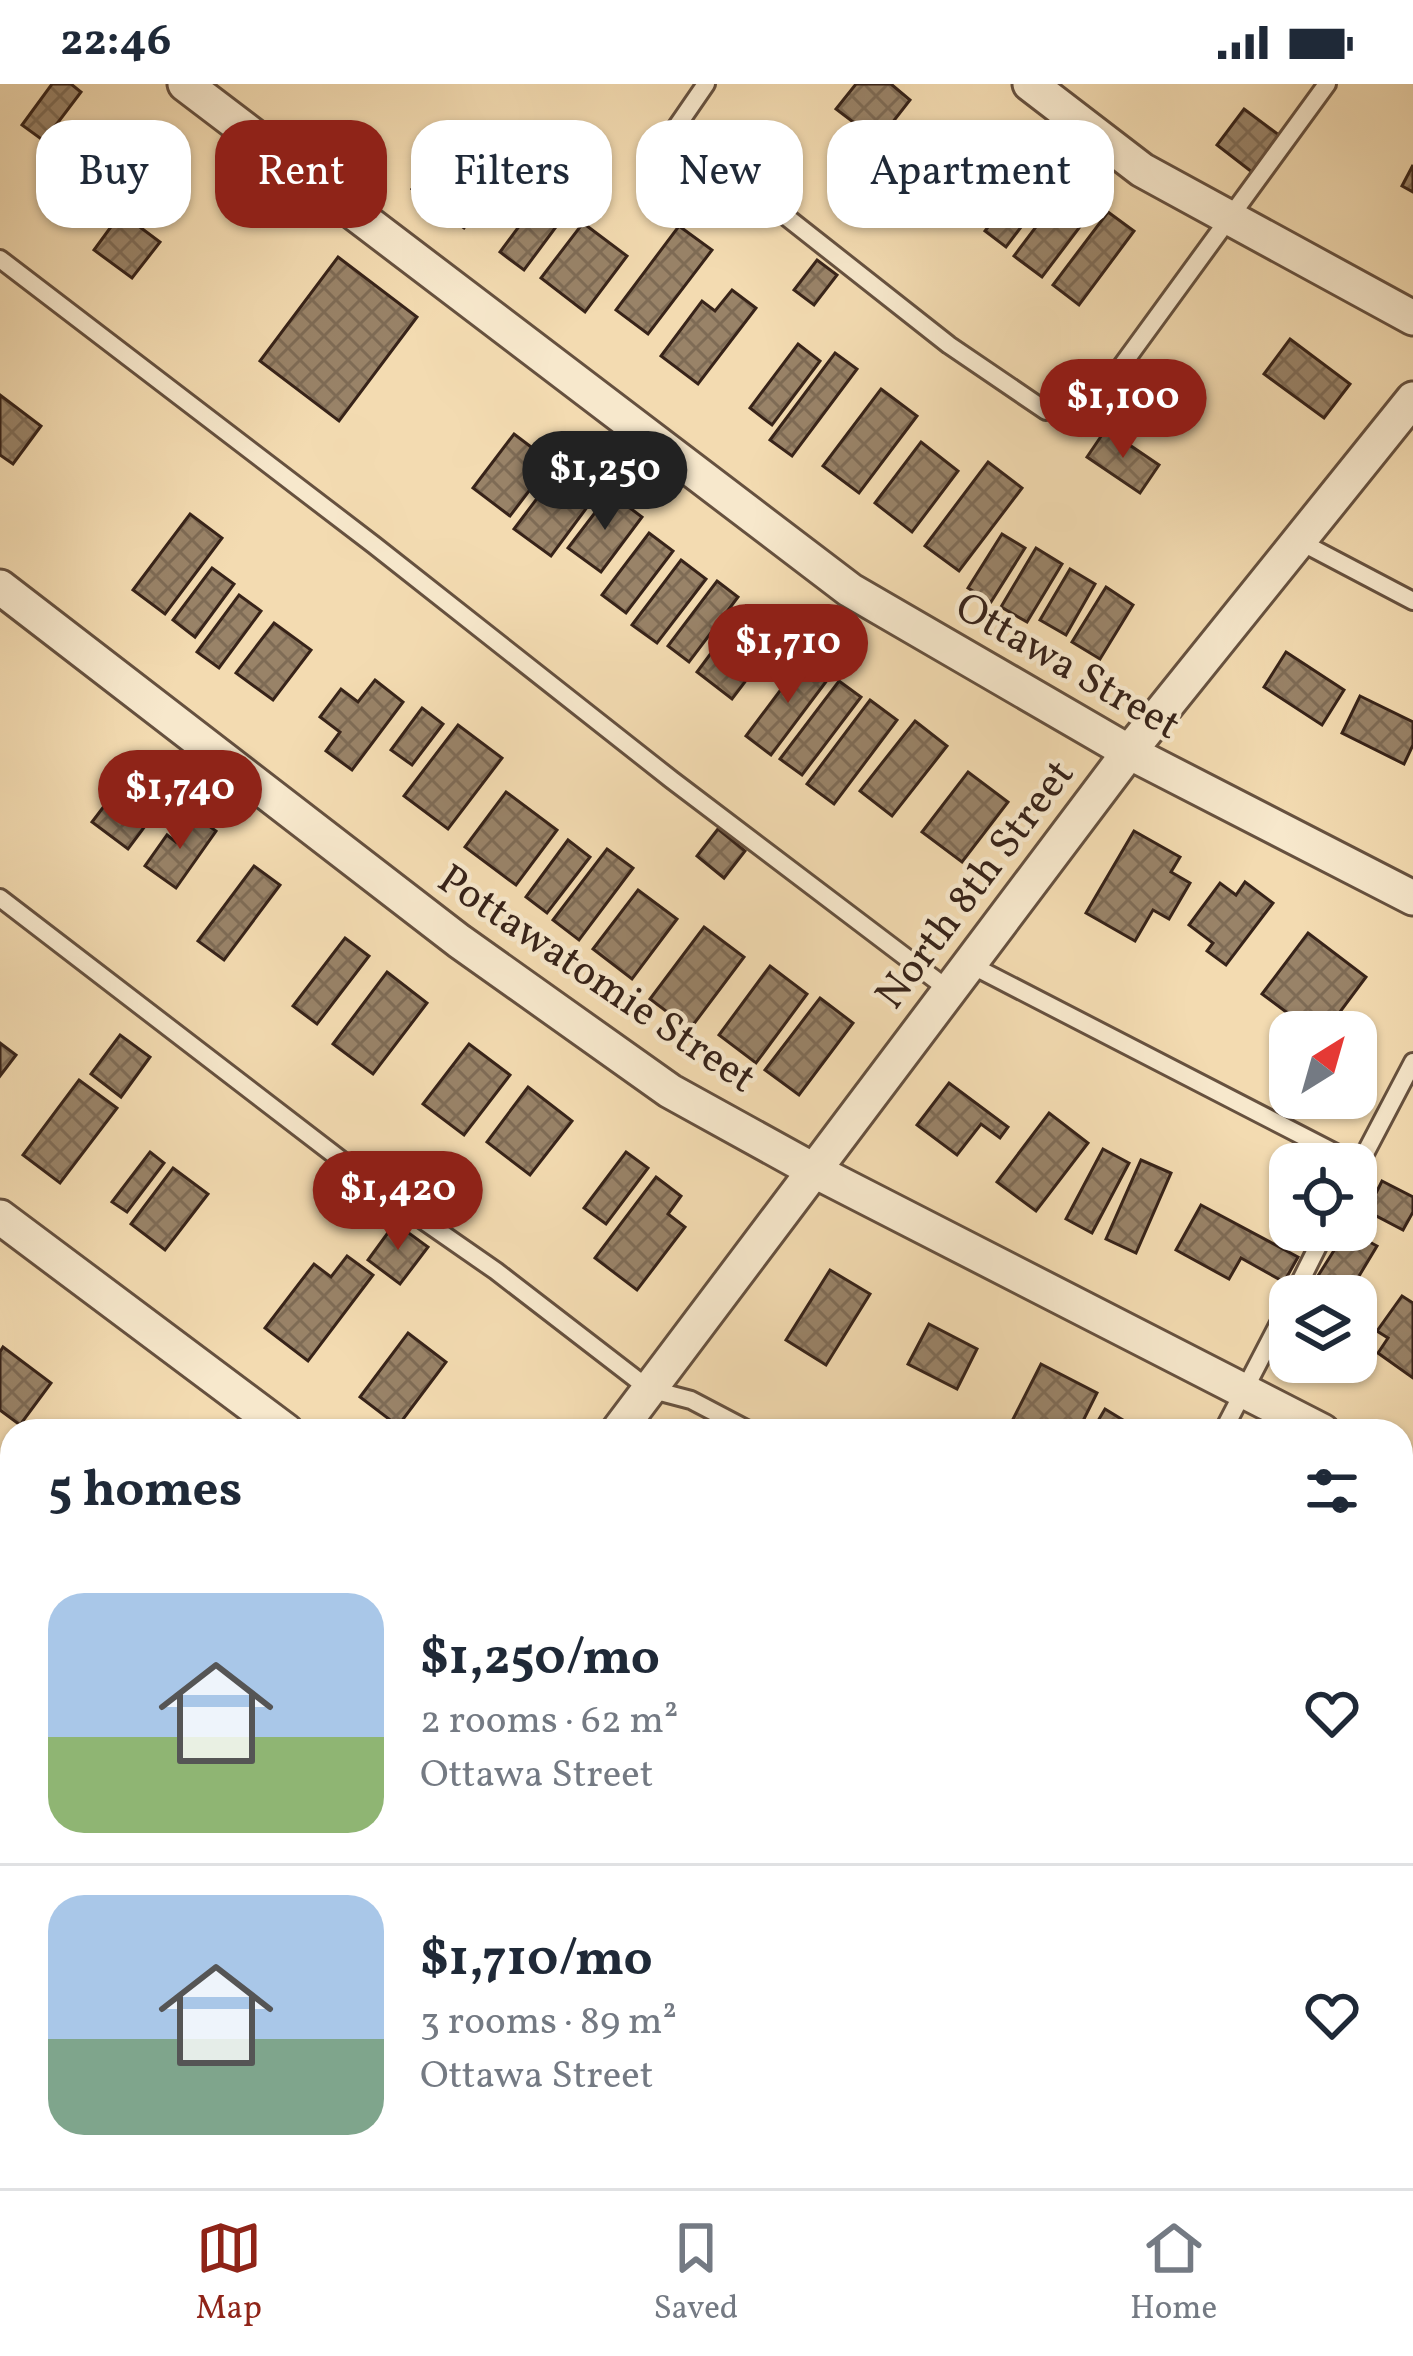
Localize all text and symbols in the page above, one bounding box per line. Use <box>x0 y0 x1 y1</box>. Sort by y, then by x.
text: 22:46 <box>60 11 171 74</box>
chip: Buy <box>36 120 191 228</box>
chip: Rent <box>215 120 387 228</box>
chip: Filters <box>411 120 612 228</box>
chip: New <box>636 120 803 228</box>
chip: Apartment <box>827 120 1114 228</box>
pin: $1,100 <box>1025 359 1221 461</box>
text: $1,100 <box>1067 371 1179 425</box>
pin: $1,250 <box>507 431 703 533</box>
text: $1,250 <box>549 443 661 497</box>
street label: Ottawa Street <box>943 580 1190 756</box>
pin: $1,710 <box>690 604 886 706</box>
text: $1,710 <box>735 616 841 670</box>
street label: North 8th Street <box>863 749 1090 1023</box>
pin: $1,740 <box>82 750 278 852</box>
text: $1,740 <box>125 762 235 816</box>
street label: Pottawatomie Street <box>425 852 766 1109</box>
north arrow <box>1269 1011 1377 1119</box>
map controls <box>1269 1011 1377 1383</box>
button: locate <box>1269 1143 1377 1251</box>
pin: $1,420 <box>300 1151 496 1253</box>
text: $1,420 <box>340 1163 456 1217</box>
button: layers <box>1269 1275 1377 1383</box>
text: 5 homes <box>48 1456 242 1527</box>
icon: filters <box>1299 1458 1365 1524</box>
text: $1,250/mo <box>420 1624 660 1695</box>
icon: home <box>144 1641 288 1785</box>
icon: heart <box>1299 1680 1365 1746</box>
text: 2 rooms · 62 m² <box>420 1695 678 1749</box>
text: Ottawa Street <box>420 1749 653 1803</box>
text: $1,710/mo <box>420 1925 653 1996</box>
icon: home <box>144 1943 288 2087</box>
icon: heart <box>1299 1982 1365 2048</box>
text: 3 rooms · 89 m² <box>420 1996 677 2050</box>
text: Ottawa Street <box>420 2050 653 2104</box>
tab: Map <box>196 2215 262 2333</box>
tab: Saved <box>653 2215 738 2333</box>
tab: Home <box>1130 2215 1217 2333</box>

